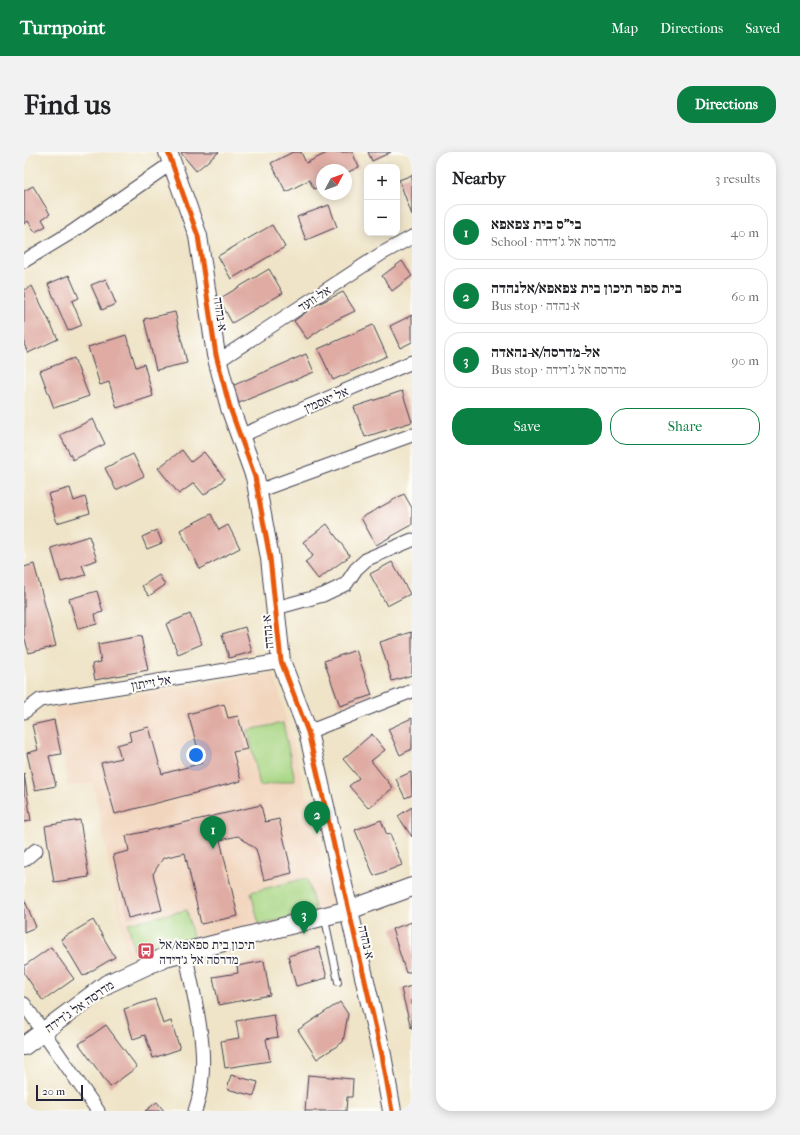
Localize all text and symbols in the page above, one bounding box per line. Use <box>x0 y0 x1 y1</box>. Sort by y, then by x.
text: Turnpoint <box>20 17 105 39</box>
text: Map <box>611 20 638 37</box>
text: Directions <box>660 20 723 37</box>
text: Saved <box>745 20 780 37</box>
button: Directions <box>677 86 776 123</box>
text: Find us <box>24 88 111 121</box>
north arrow <box>316 164 352 200</box>
map controls <box>364 164 400 236</box>
button: + <box>364 164 400 200</box>
text: Nearby <box>452 168 506 188</box>
text: 3 results <box>715 171 760 186</box>
button: − <box>364 200 400 236</box>
text: בי"ס בית צפאפא <box>491 215 581 233</box>
text: 1 <box>464 225 468 240</box>
text: 40 m <box>731 225 759 240</box>
text: School · מדרסה אל ג'דידה <box>491 234 616 249</box>
text: בית ספר תיכון בית צפאפא/אלנהדה <box>491 279 682 297</box>
street label: אל-וועד <box>295 282 333 314</box>
text: 2 <box>463 289 469 304</box>
text: 60 m <box>731 289 759 304</box>
street label: א-נהדה <box>210 296 231 332</box>
text: Bus stop · א-נהדה <box>491 298 580 313</box>
text: אל-מדרסה/א-נהאדה <box>491 343 600 361</box>
text: 3 <box>463 353 469 368</box>
text: 90 m <box>731 353 759 368</box>
text: Bus stop · מדרסה אל ג'דידה <box>491 362 626 377</box>
street label: אל יאסמין <box>302 383 351 415</box>
button: Save <box>452 408 602 445</box>
button: Share <box>610 408 760 445</box>
street label: א-נהדה <box>258 614 277 650</box>
street label: אל זייתון <box>130 672 172 693</box>
your location <box>186 745 206 765</box>
pin: 2 <box>304 801 330 834</box>
pin: 1 <box>200 816 226 849</box>
pin: 3 <box>291 901 317 934</box>
street label: א-נהדה <box>355 924 378 961</box>
place label: תיכון בית ספאפא/אל מדרסה אל ג׳דידה <box>159 937 255 967</box>
bus stop icon: תיכון בית ספאפא/אל מדרסה אל ג׳דידה <box>136 941 156 961</box>
street label: מדרסה אל ג'דידה <box>42 977 117 1036</box>
scale bar <box>36 1083 83 1102</box>
text: 20 m <box>42 1085 65 1098</box>

